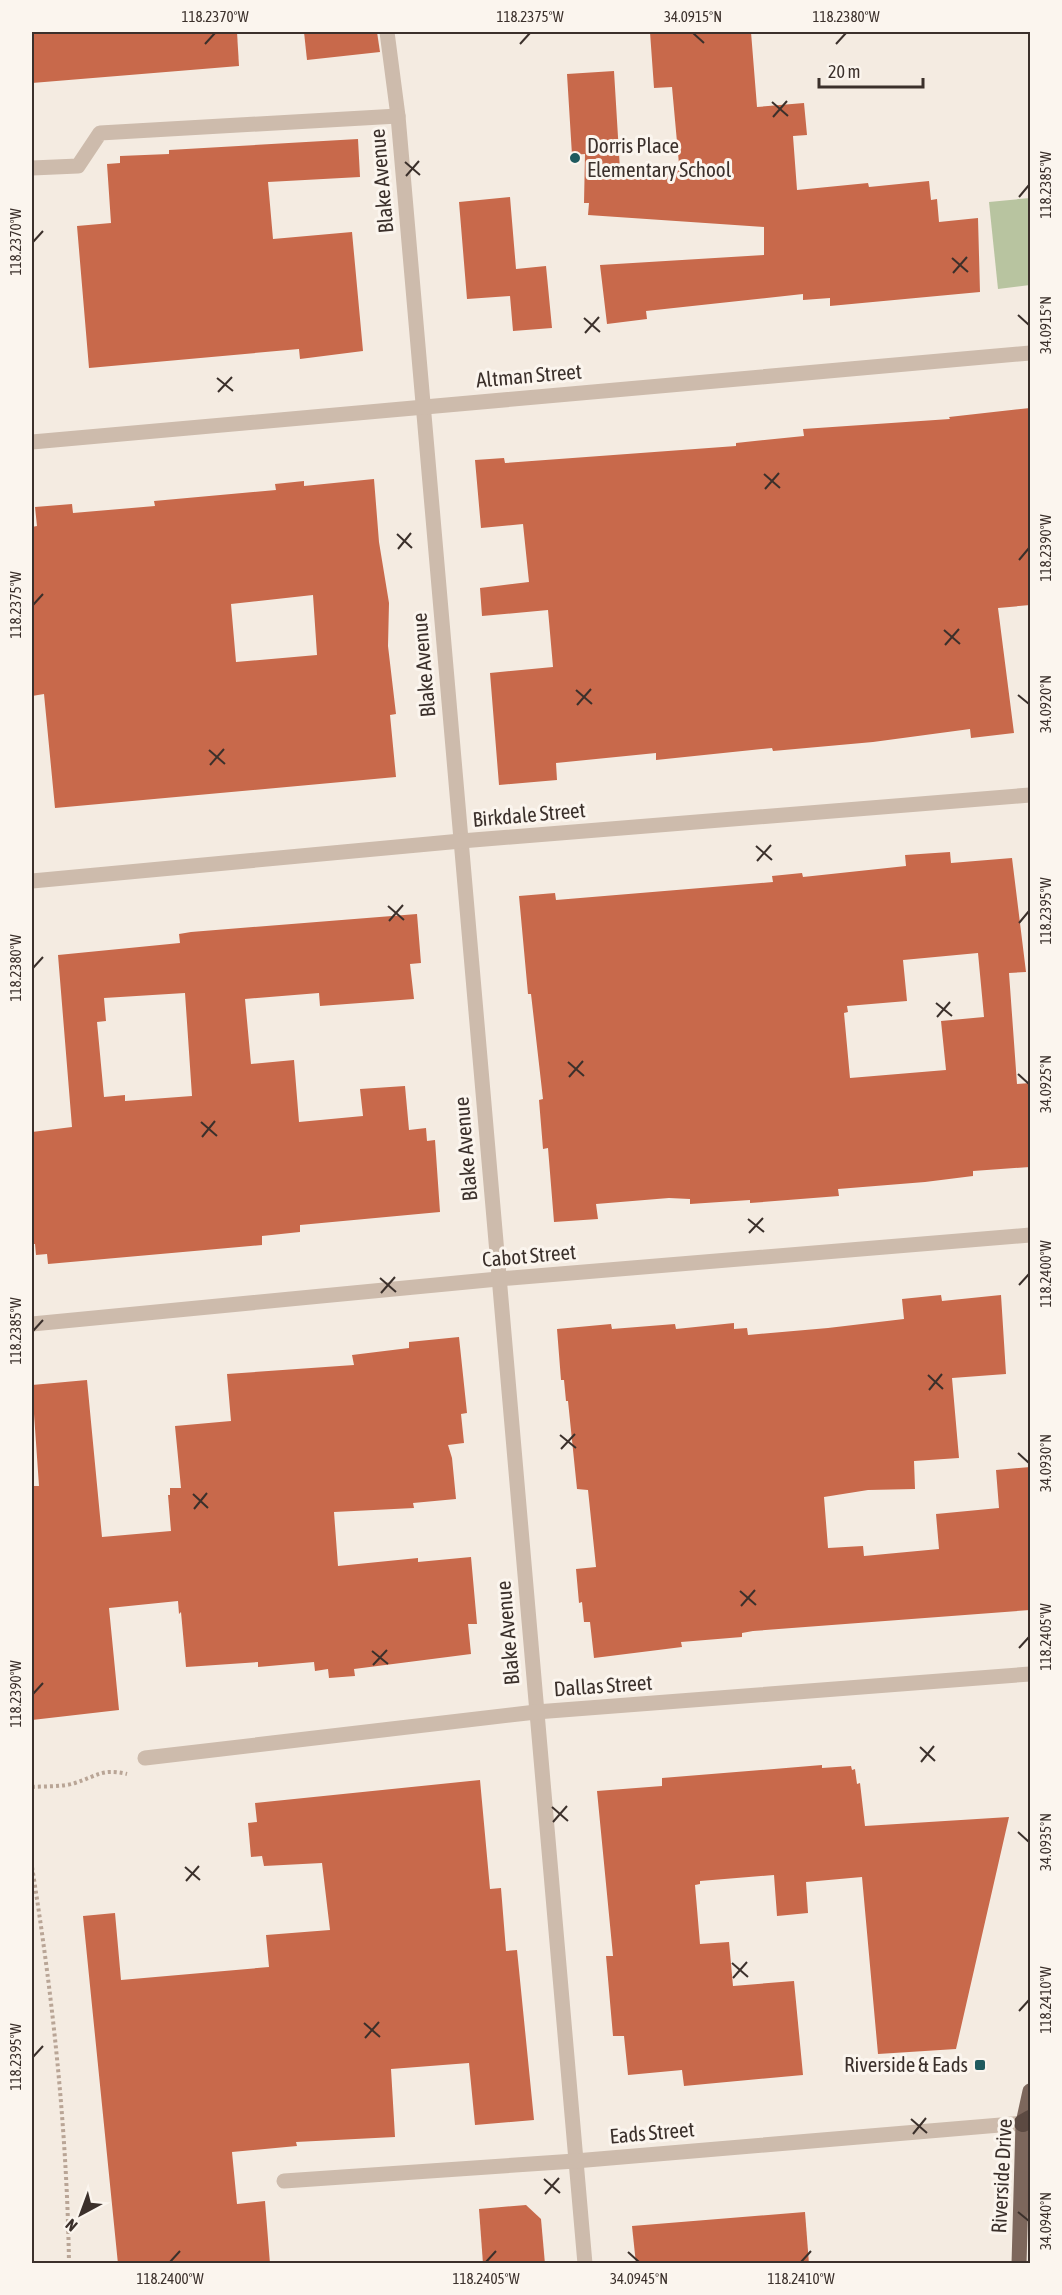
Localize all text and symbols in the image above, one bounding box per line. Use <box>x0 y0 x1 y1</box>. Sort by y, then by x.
text: 118.2370°W <box>181 8 249 25</box>
text: 118.2375°W <box>496 8 564 25</box>
text: 34.0915°N <box>664 8 722 25</box>
text: 118.2380°W <box>812 8 880 25</box>
scale bar <box>819 51 922 89</box>
text: 20 m <box>828 61 860 82</box>
street label: Blake Avenue <box>364 128 398 234</box>
place label: Dorris Place Elementary School <box>587 133 732 181</box>
marker: Dorris Place Elementary School <box>568 151 582 165</box>
text: 118.2385°W <box>1037 151 1054 219</box>
text: 118.2370°W <box>7 208 24 276</box>
text: 34.0915°N <box>1037 296 1054 354</box>
street label: Altman Street <box>475 358 583 392</box>
text: 118.2390°W <box>1037 514 1054 582</box>
text: 118.2375°W <box>7 571 24 639</box>
street label: Blake Avenue <box>406 612 440 718</box>
text: 34.0920°N <box>1037 675 1054 733</box>
street label: Birkdale Street <box>471 797 586 831</box>
text: 118.2395°W <box>1037 877 1054 945</box>
text: 118.2380°W <box>7 934 24 1002</box>
text: 34.0925°N <box>1037 1055 1054 1113</box>
street label: Blake Avenue <box>448 1096 482 1202</box>
street label: Cabot Street <box>481 1239 577 1271</box>
text: 118.2400°W <box>1037 1240 1054 1308</box>
text: 118.2385°W <box>7 1297 24 1365</box>
text: 34.0930°N <box>1037 1434 1054 1492</box>
street label: Blake Avenue <box>490 1580 524 1686</box>
text: 118.2405°W <box>1037 1603 1054 1671</box>
text: 118.2390°W <box>7 1660 24 1728</box>
street label: Dallas Street <box>553 1670 653 1700</box>
text: 34.0935°N <box>1037 1813 1054 1871</box>
text: 118.2410°W <box>1037 1966 1054 2034</box>
text: 118.2395°W <box>7 2023 24 2091</box>
place label: Riverside & Eads <box>844 2052 968 2076</box>
marker: Riverside & Eads <box>973 2058 987 2072</box>
street label: Eads Street <box>609 2116 695 2148</box>
street label: Riverside Drive <box>986 2118 1016 2234</box>
north arrow <box>51 2184 111 2244</box>
text: 34.0940°N <box>1037 2192 1054 2250</box>
text: N <box>62 2215 81 2235</box>
text: 118.2400°W <box>136 2270 204 2287</box>
text: 118.2405°W <box>452 2270 520 2287</box>
text: 34.0945°N <box>610 2270 668 2287</box>
text: 118.2410°W <box>767 2270 835 2287</box>

